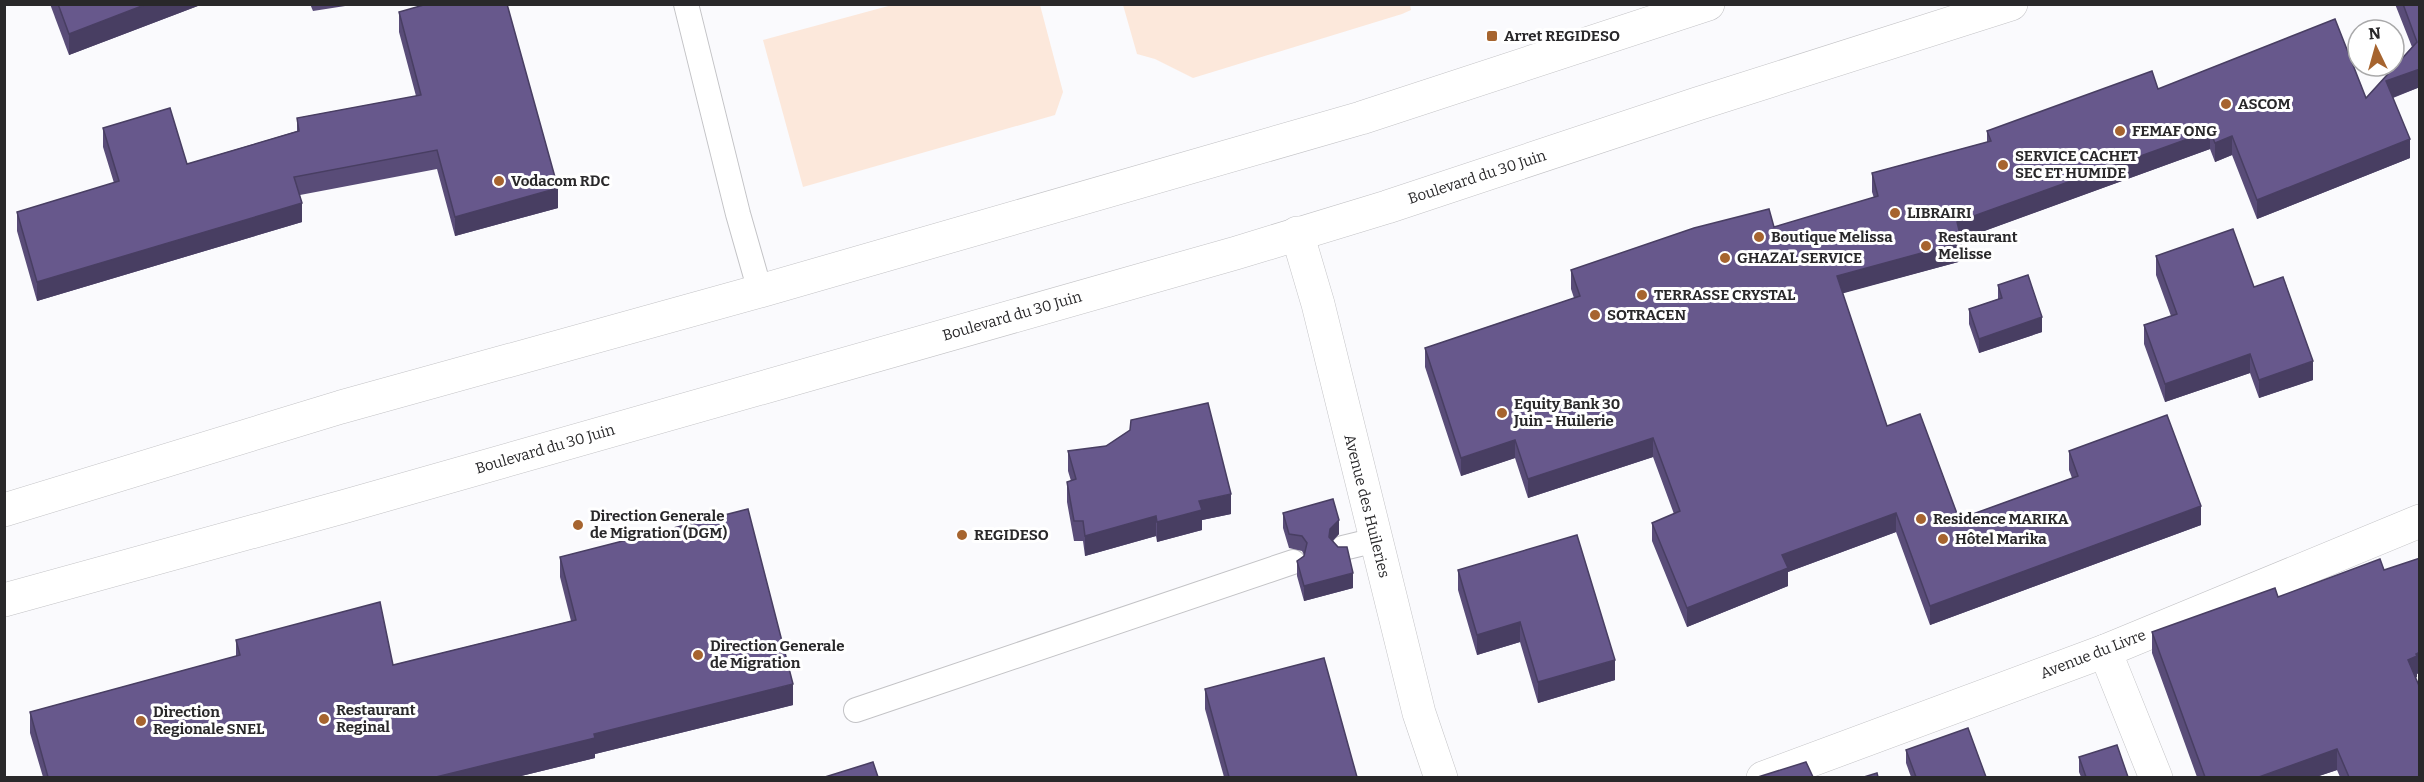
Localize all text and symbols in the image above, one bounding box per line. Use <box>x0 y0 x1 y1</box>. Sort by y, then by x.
north arrow <box>2346 18 2406 78</box>
text: N <box>2368 24 2382 44</box>
place label: Arret REGIDESO <box>1504 27 1620 45</box>
marker: Arret REGIDESO <box>1485 29 1499 43</box>
place label: ASCOM <box>2238 95 2291 113</box>
marker: ASCOM <box>2219 97 2233 111</box>
place label: FEMAF ONG <box>2132 122 2217 140</box>
marker: FEMAF ONG <box>2113 124 2127 138</box>
street label: Boulevard du 30 Juin <box>1406 146 1549 208</box>
place label: SERVICE CACHET SEC ET HUMIDE <box>2015 147 2138 182</box>
marker: SERVICE CACHET SEC ET HUMIDE <box>1996 158 2010 172</box>
place label: Vodacom RDC <box>511 172 610 190</box>
marker: Vodacom RDC <box>492 174 506 188</box>
place label: LIBRAIRI <box>1907 204 1971 222</box>
marker: LIBRAIRI <box>1888 206 1902 220</box>
place label: Boutique Melissa <box>1771 228 1893 246</box>
place label: Restaurant Melisse <box>1938 228 2018 263</box>
marker: Boutique Melissa <box>1752 230 1766 244</box>
marker: Restaurant Melisse <box>1919 239 1933 253</box>
place label: GHAZAL SERVICE <box>1737 249 1862 267</box>
marker: GHAZAL SERVICE <box>1718 251 1732 265</box>
place label: TERRASSE CRYSTAL <box>1654 286 1796 304</box>
street label: Boulevard du 30 Juin <box>940 287 1084 345</box>
marker: TERRASSE CRYSTAL <box>1635 288 1649 302</box>
place label: SOTRACEN <box>1607 306 1686 324</box>
marker: SOTRACEN <box>1588 308 1602 322</box>
place label: Equity Bank 30 Juin - Huilerie <box>1513 395 1620 430</box>
marker: Equity Bank 30 Juin - Huilerie <box>1495 406 1509 420</box>
street label: Boulevard du 30 Juin <box>473 420 617 478</box>
street label: Avenue des Huileries <box>1340 432 1394 580</box>
place label: Direction Generale de Migration (DGM) <box>590 507 727 542</box>
place label: Residence MARIKA <box>1933 510 2069 528</box>
marker: Residence MARIKA <box>1914 512 1928 526</box>
marker: Direction Generale de Migration (DGM) <box>571 518 585 532</box>
place label: REGIDESO <box>974 526 1049 544</box>
marker: REGIDESO <box>955 528 969 542</box>
place label: Hôtel Marika <box>1955 530 2047 548</box>
marker: Hôtel Marika <box>1936 532 1950 546</box>
street label: Avenue du Livre <box>2038 626 2148 682</box>
place label: Direction Generale de Migration <box>710 637 844 672</box>
marker: Direction Generale de Migration <box>691 648 705 662</box>
place label: Restaurant Reginal <box>336 701 416 736</box>
place label: Direction Regionale SNEL <box>153 703 265 738</box>
marker: Restaurant Reginal <box>317 712 331 726</box>
marker: Direction Regionale SNEL <box>134 714 148 728</box>

